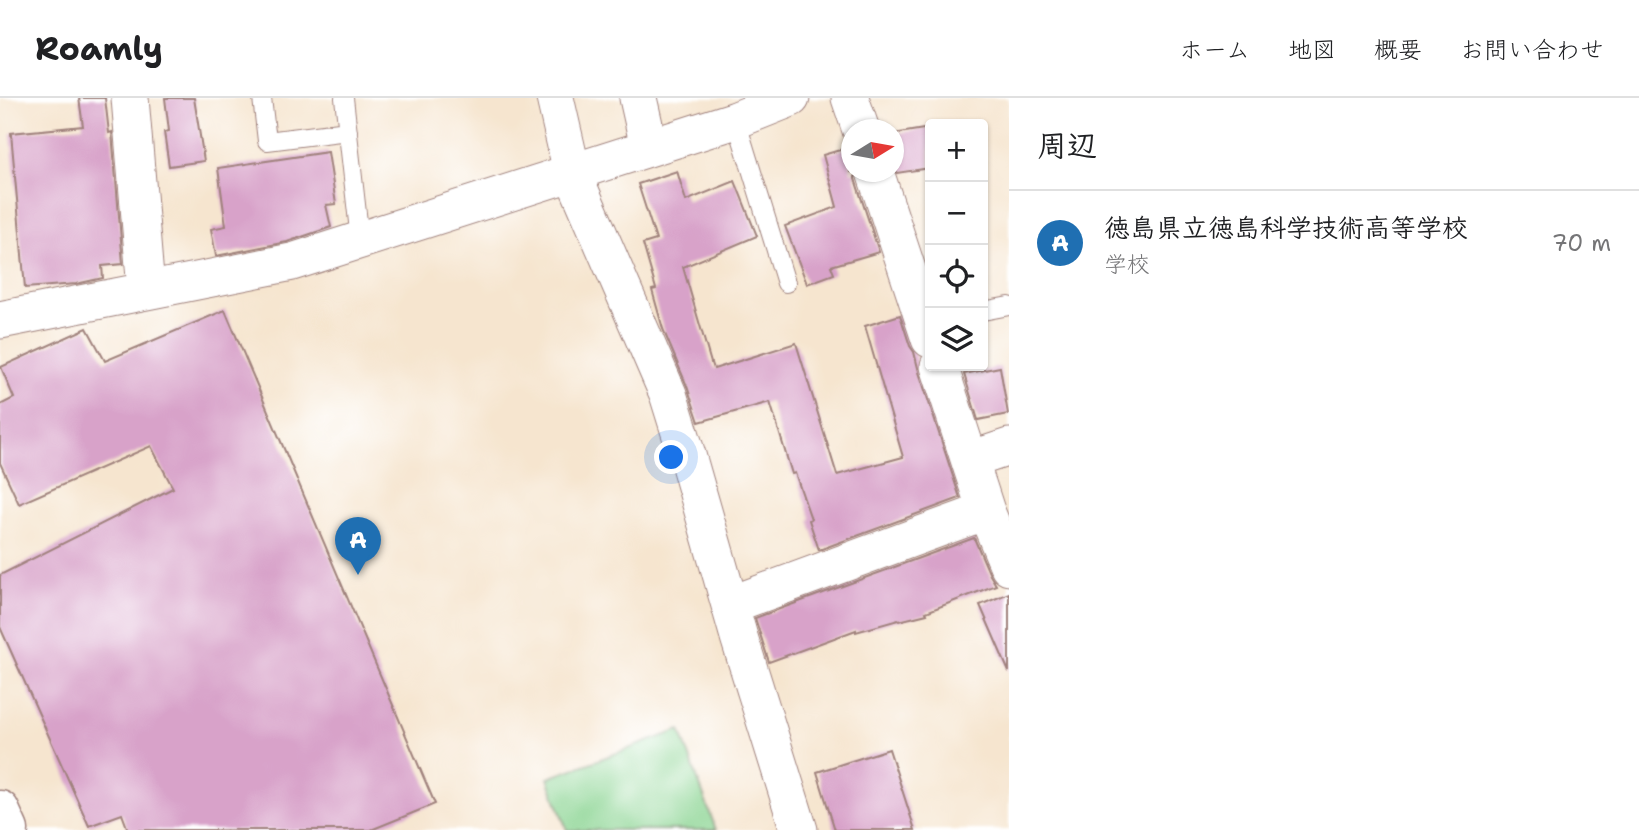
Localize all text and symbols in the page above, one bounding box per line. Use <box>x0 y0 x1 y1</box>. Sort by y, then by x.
text: Roamly <box>35 26 163 71</box>
text: ホーム <box>1179 34 1250 66</box>
text: 地図 <box>1288 34 1336 66</box>
text: 概要 <box>1374 34 1422 66</box>
text: お問い合わせ <box>1460 34 1604 66</box>
north arrow <box>841 119 904 182</box>
map controls <box>925 119 988 371</box>
button: + <box>925 119 988 182</box>
text: 周辺 <box>1037 125 1097 166</box>
button: − <box>925 182 988 245</box>
text: 徳島県立徳島科学技術高等学校 <box>1104 210 1468 245</box>
text: A <box>1051 228 1069 258</box>
text: 70 m <box>1552 228 1611 258</box>
button: locate <box>925 245 988 308</box>
text: 学校 <box>1104 249 1150 279</box>
button: layers <box>925 308 988 371</box>
your location <box>654 440 688 474</box>
pin: A <box>335 517 381 575</box>

